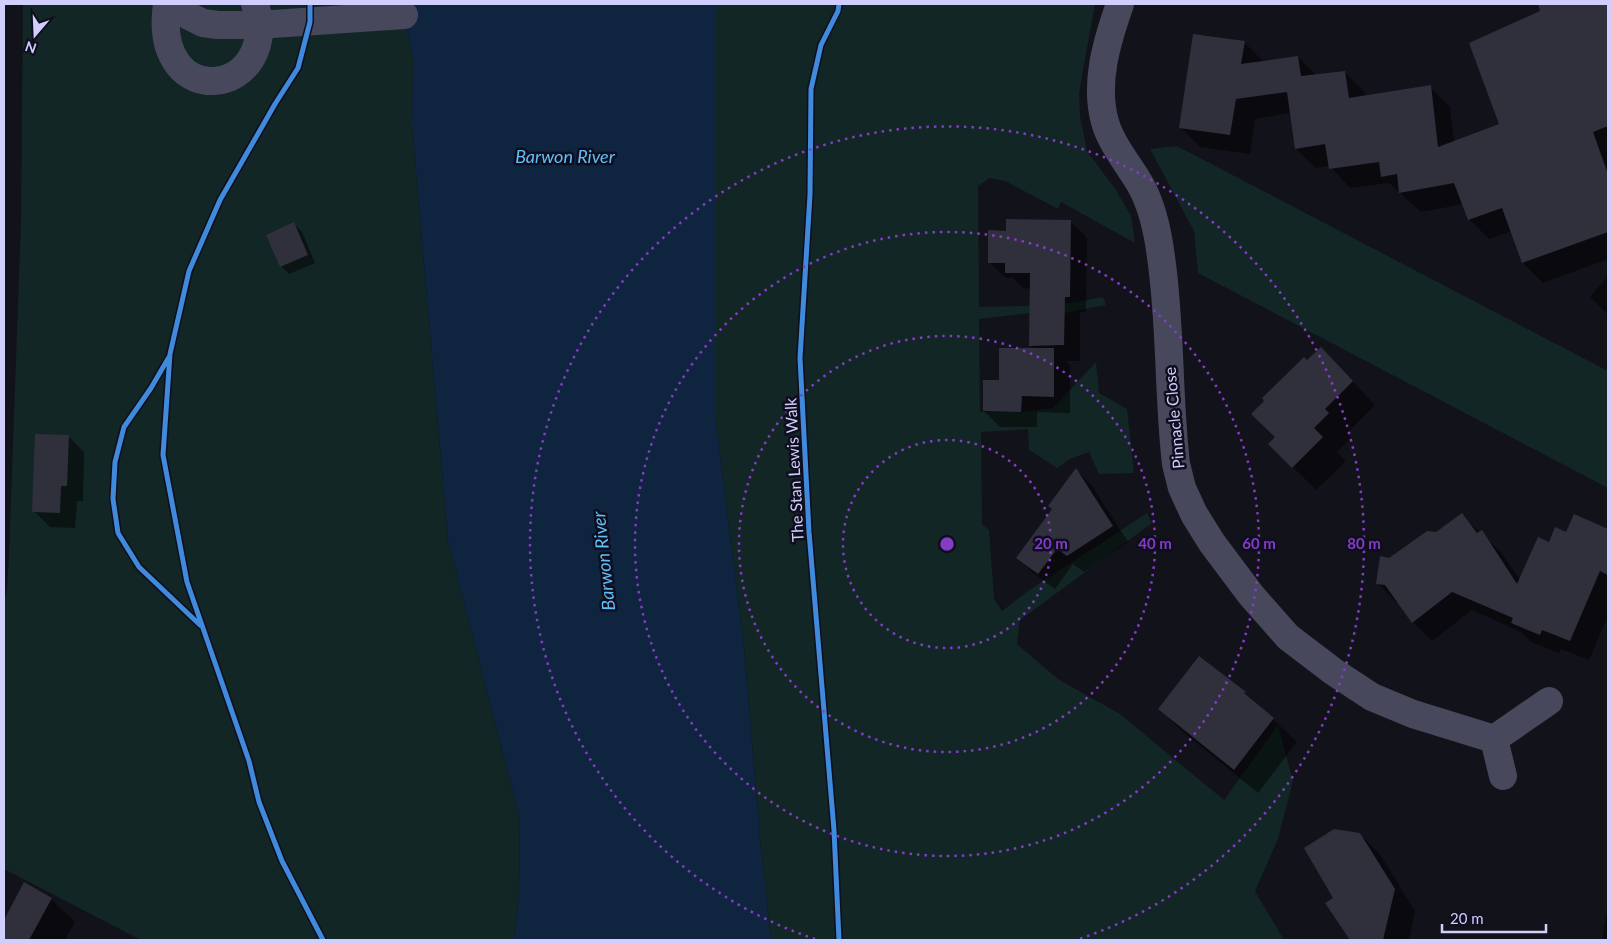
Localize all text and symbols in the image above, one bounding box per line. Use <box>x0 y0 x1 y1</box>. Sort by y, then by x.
north arrow <box>10 10 60 60</box>
text: N <box>23 38 38 58</box>
water label: Barwon River <box>515 145 616 167</box>
street label: Pinnacle Close <box>1160 366 1187 470</box>
street label: The Stan Lewis Walk <box>780 396 807 543</box>
water label: Barwon River <box>587 510 619 612</box>
text: 20 m <box>1034 534 1068 552</box>
text: 40 m <box>1138 534 1172 552</box>
text: 60 m <box>1242 534 1276 552</box>
text: 80 m <box>1347 534 1381 552</box>
centre of rings <box>938 535 956 553</box>
scale bar <box>1442 902 1546 934</box>
text: 20 m <box>1450 909 1484 927</box>

